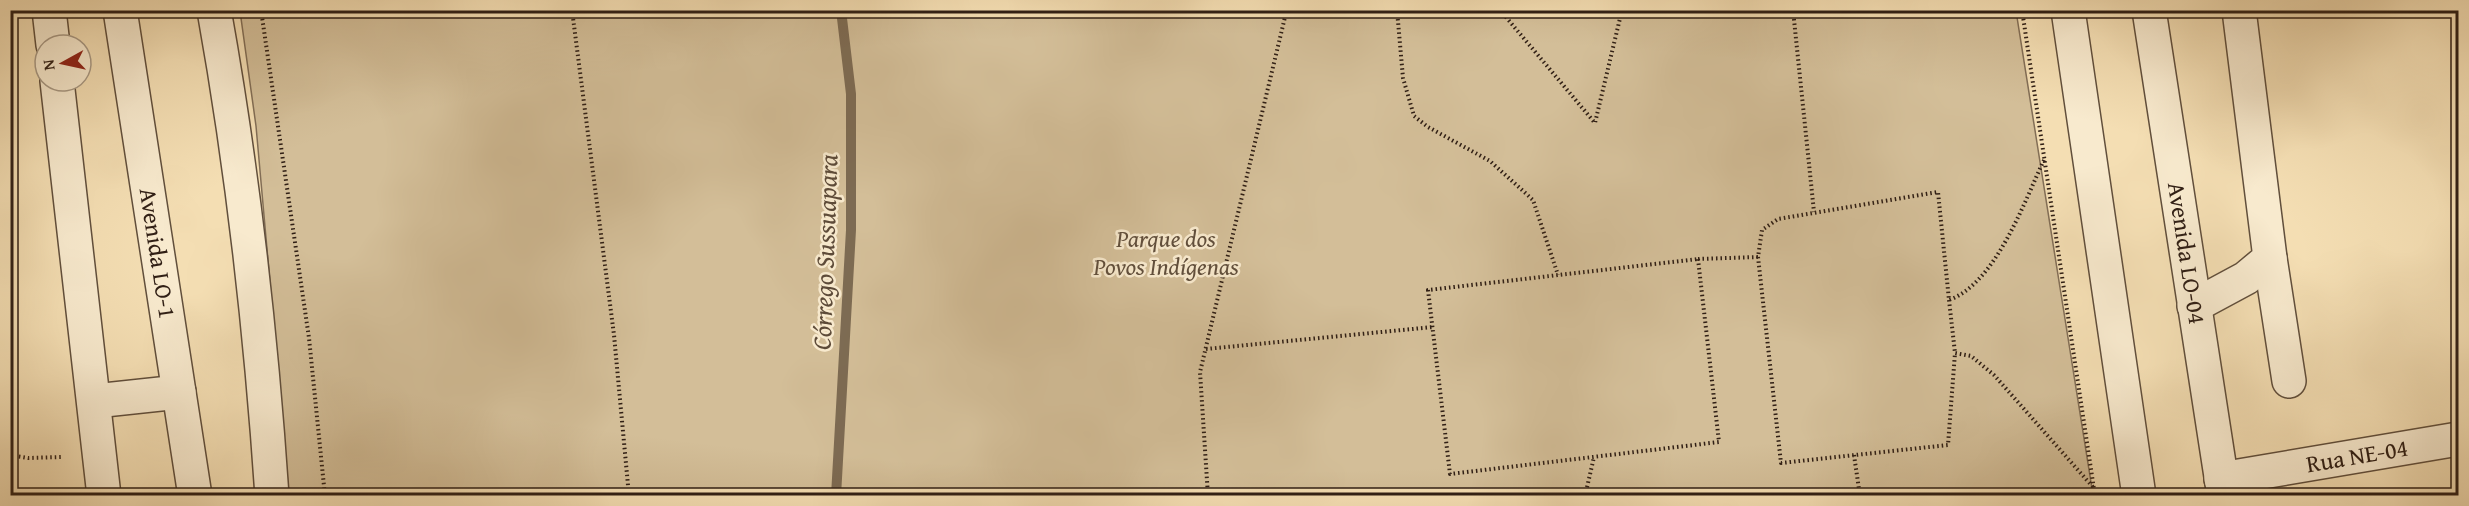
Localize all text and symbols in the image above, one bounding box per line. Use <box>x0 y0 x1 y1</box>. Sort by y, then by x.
north arrow <box>33 33 93 93</box>
text: N <box>35 58 61 72</box>
water label: Córrego Sussuapara <box>802 153 847 350</box>
street label: Avenida LO-04 <box>2159 180 2215 327</box>
street label: Avenida LO-1 <box>131 185 185 321</box>
park label: Parque dos Povos Indígenas <box>1092 221 1239 284</box>
street label: Rua NE-04 <box>2303 430 2411 481</box>

